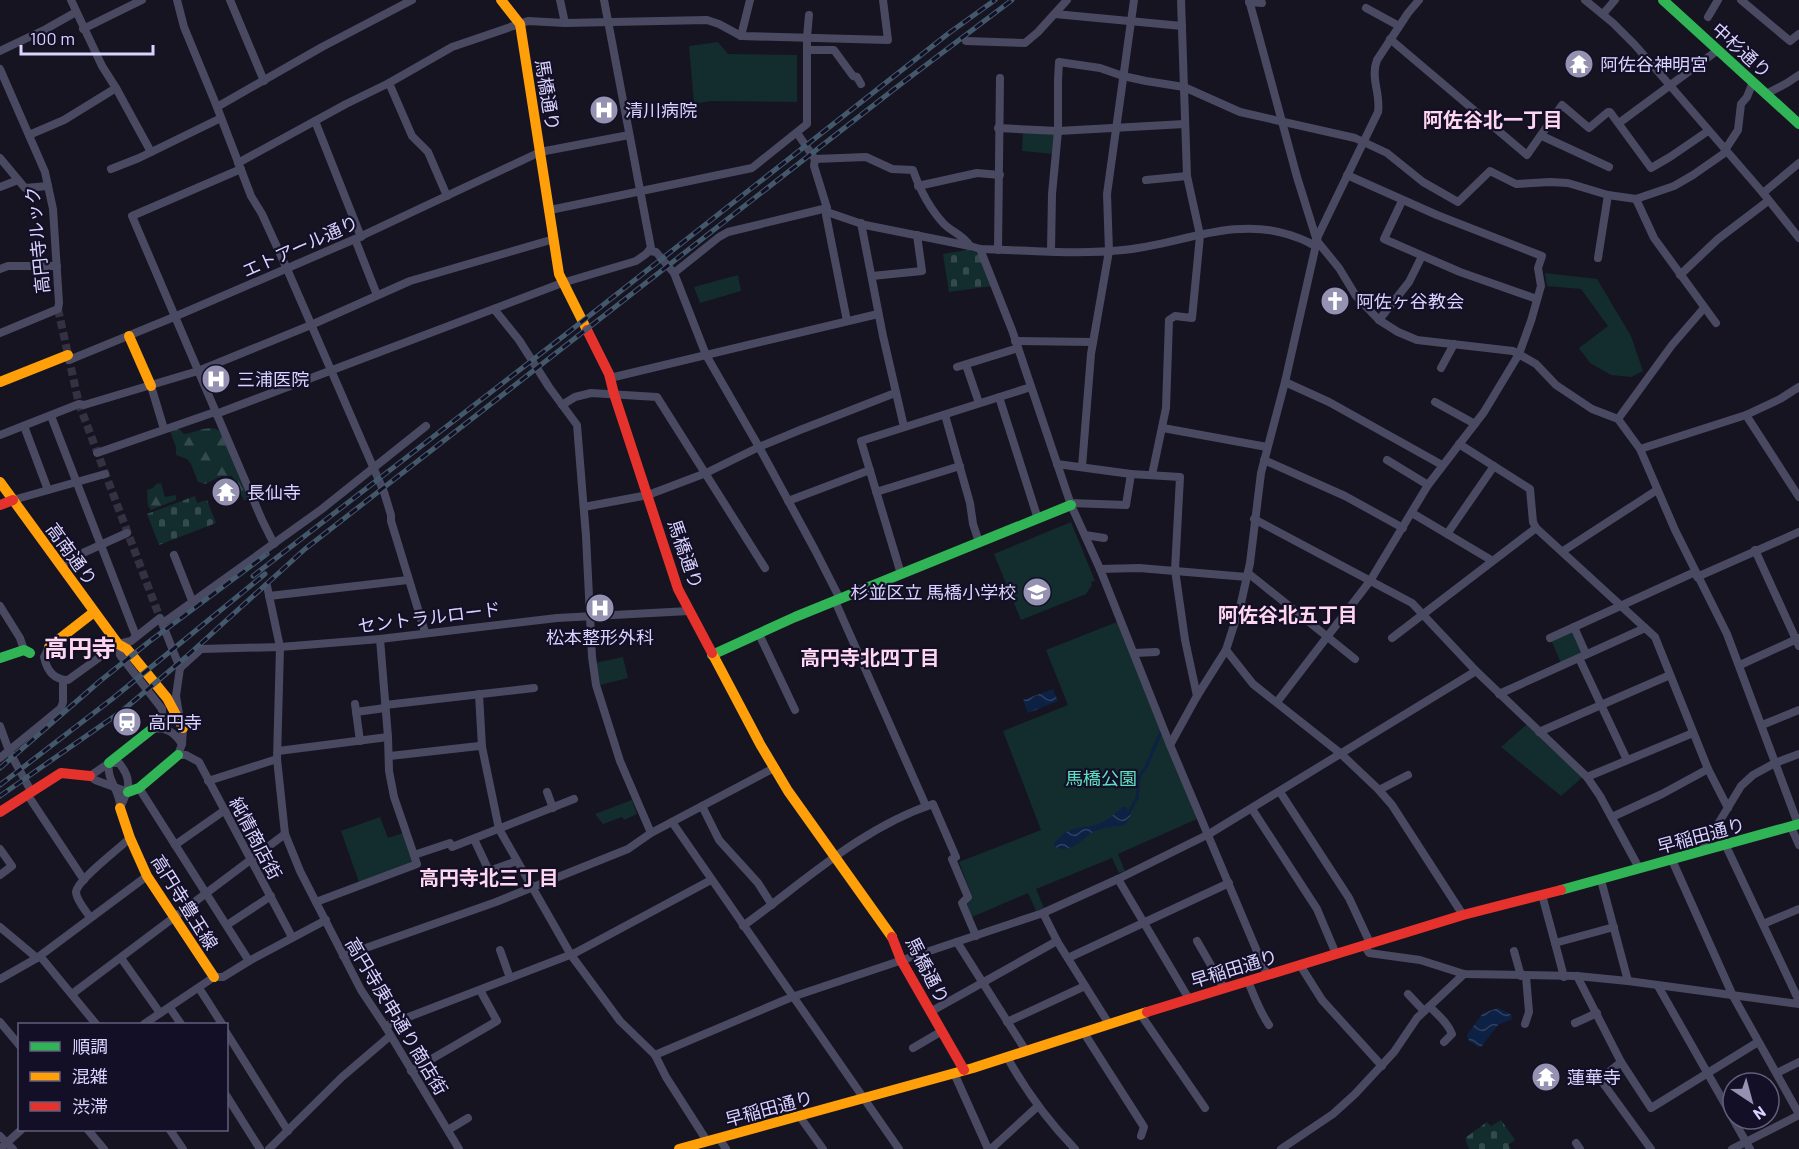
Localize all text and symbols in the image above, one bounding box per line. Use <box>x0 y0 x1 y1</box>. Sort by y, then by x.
scale bar <box>21 18 153 56</box>
street label: 中杉通り <box>1708 18 1776 82</box>
text: 100 m <box>30 27 75 49</box>
temple icon: 阿佐谷神明宮 <box>1563 48 1595 80</box>
place label: 阿佐谷神明宮 <box>1600 53 1708 75</box>
street label: 馬橋通り <box>532 58 564 132</box>
hospital icon: 清川病院 <box>588 94 620 126</box>
place label: 清川病院 <box>625 99 697 121</box>
district label: 阿佐谷北一丁目 <box>1423 107 1563 131</box>
street label: 高円寺ルック <box>20 185 54 295</box>
street label: エトアール通り <box>238 211 362 281</box>
church icon: 阿佐ヶ谷教会 <box>1319 285 1351 317</box>
place label: 阿佐ヶ谷教会 <box>1356 290 1464 312</box>
hospital icon: 三浦医院 <box>200 363 232 395</box>
place label: 三浦医院 <box>237 368 309 390</box>
temple icon: 長仙寺 <box>210 476 242 508</box>
place label: 長仙寺 <box>247 481 301 503</box>
street label: 馬橋通り <box>664 516 708 592</box>
street label: 高南通り <box>42 518 102 590</box>
school or university icon: 杉並区立 馬橋小学校 <box>1021 576 1053 608</box>
place label: 杉並区立 馬橋小学校 <box>850 581 1016 603</box>
hospital icon: 松本整形外科 <box>584 592 616 624</box>
street label: セントラルロード <box>356 597 502 637</box>
district label: 阿佐谷北五丁目 <box>1218 602 1358 626</box>
place label: 松本整形外科 <box>546 626 654 648</box>
district label: 高円寺 <box>44 633 116 662</box>
district label: 高円寺北四丁目 <box>800 645 940 669</box>
station icon: 高円寺 <box>111 706 143 738</box>
place label: 高円寺 <box>148 711 202 733</box>
park label: 馬橋公園 <box>1065 767 1137 789</box>
street label: 純情商店街 <box>225 793 287 883</box>
street label: 早稲田通り <box>1655 813 1747 857</box>
street label: 高円寺豊玉線 <box>147 850 223 954</box>
district label: 高円寺北三丁目 <box>419 865 559 889</box>
street label: 高円寺庚申通り商店街 <box>341 933 453 1099</box>
street label: 馬橋通り <box>902 933 954 1007</box>
street label: 早稲田通り <box>1188 944 1280 992</box>
legend <box>18 1023 228 1131</box>
text: 順調 <box>72 1035 108 1057</box>
temple icon: 蓮華寺 <box>1530 1061 1562 1093</box>
text: 混雑 <box>72 1065 108 1087</box>
place label: 蓮華寺 <box>1567 1066 1621 1088</box>
north arrow <box>1721 1071 1781 1131</box>
street label: 早稲田通り <box>723 1086 815 1130</box>
text: 渋滞 <box>72 1095 108 1117</box>
text: N <box>1750 1103 1770 1124</box>

